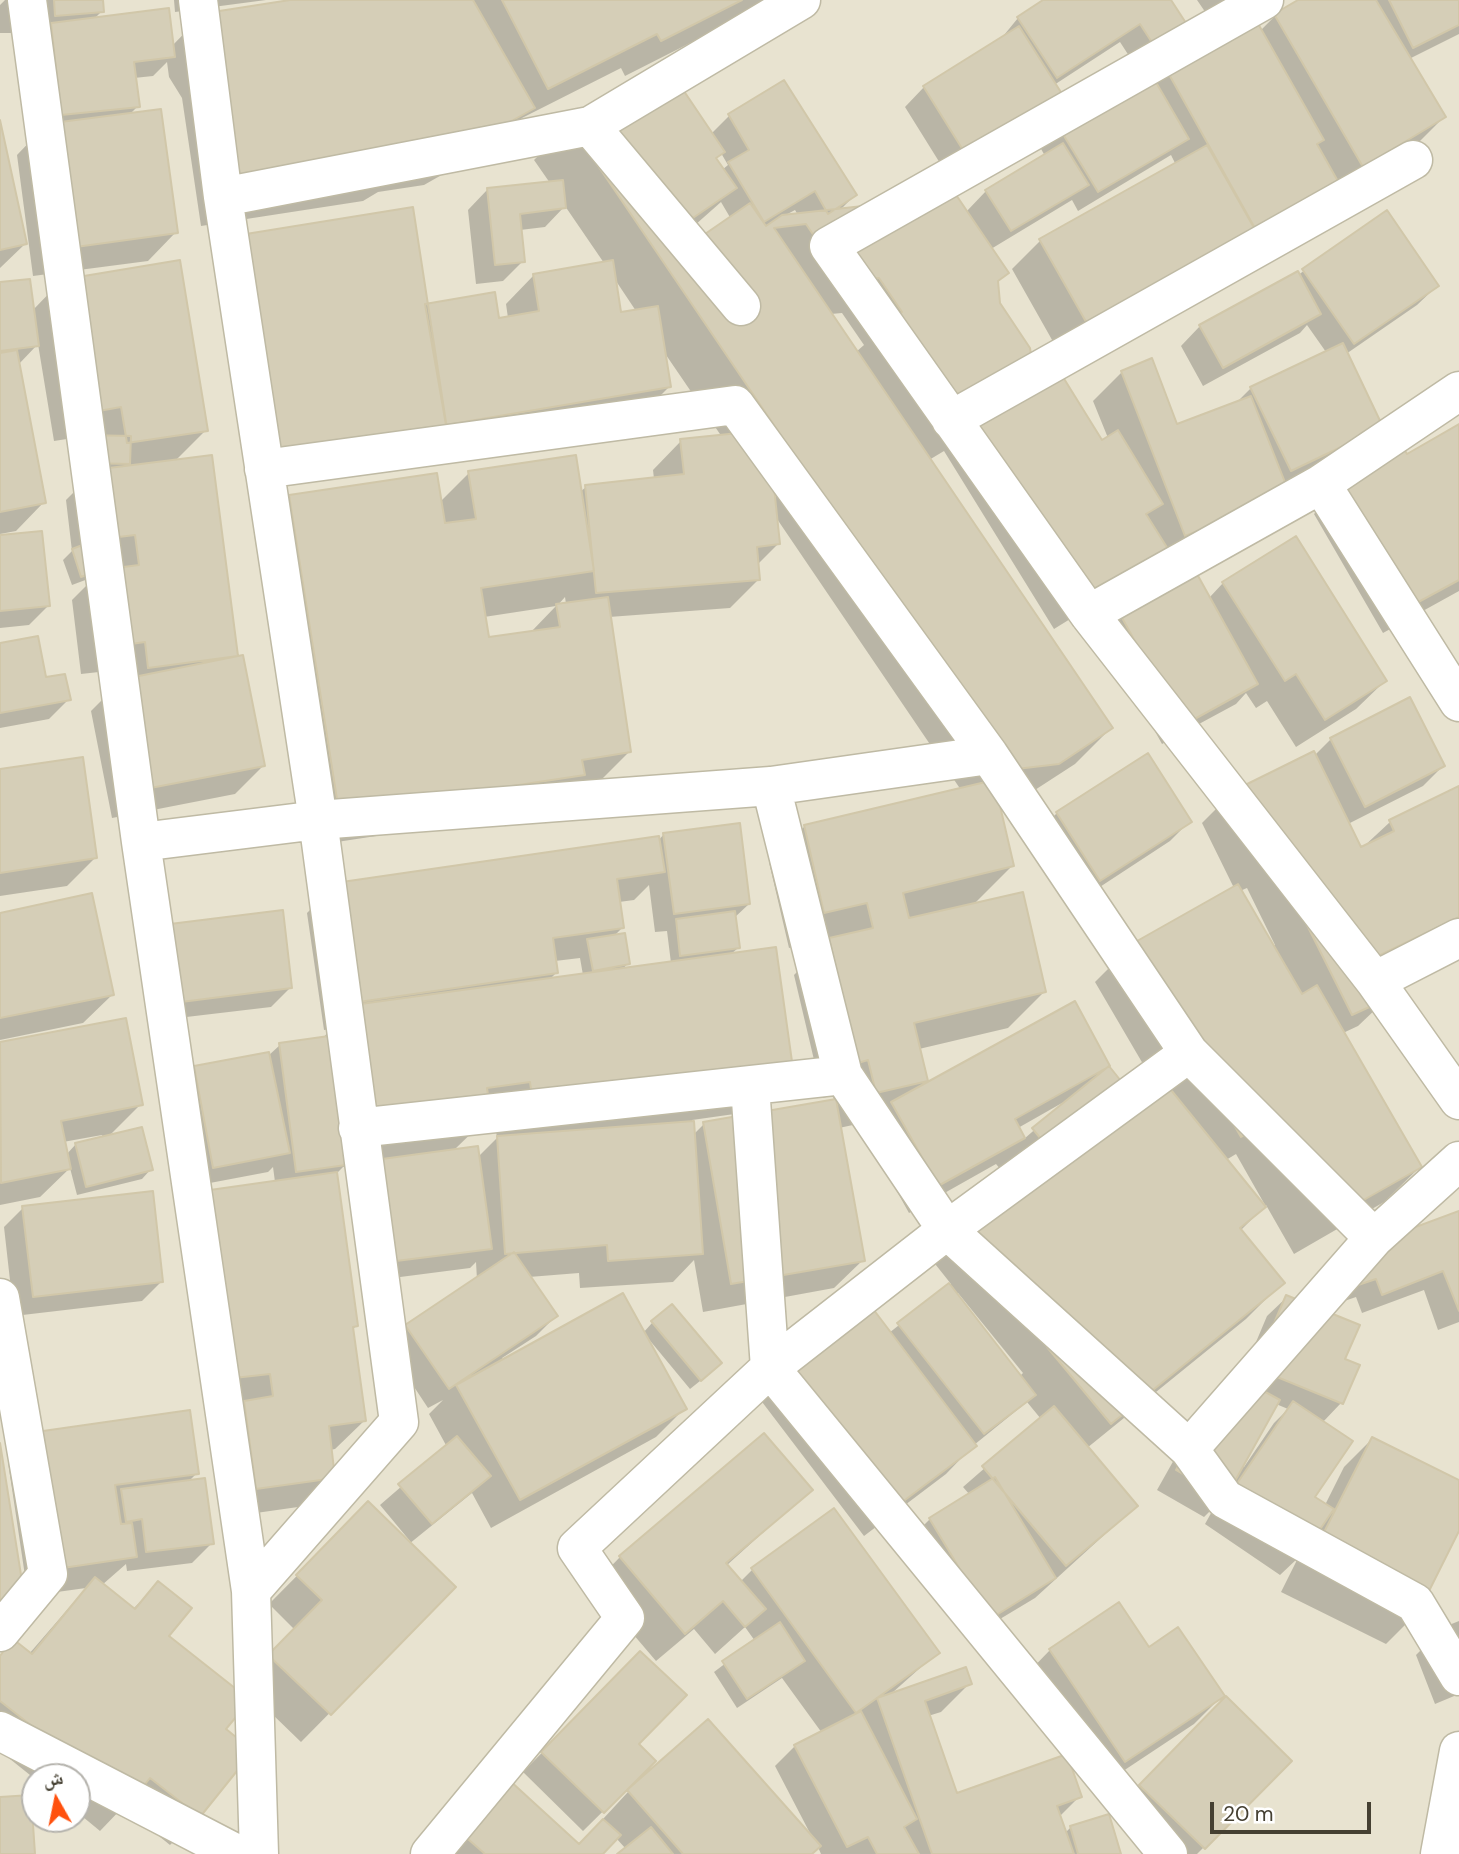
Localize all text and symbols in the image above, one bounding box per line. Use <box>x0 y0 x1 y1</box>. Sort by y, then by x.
north arrow <box>21 1763 91 1833</box>
text: ش <box>41 1765 65 1793</box>
scale bar <box>1214 1787 1375 1831</box>
text: 20 m <box>1223 1800 1274 1828</box>

